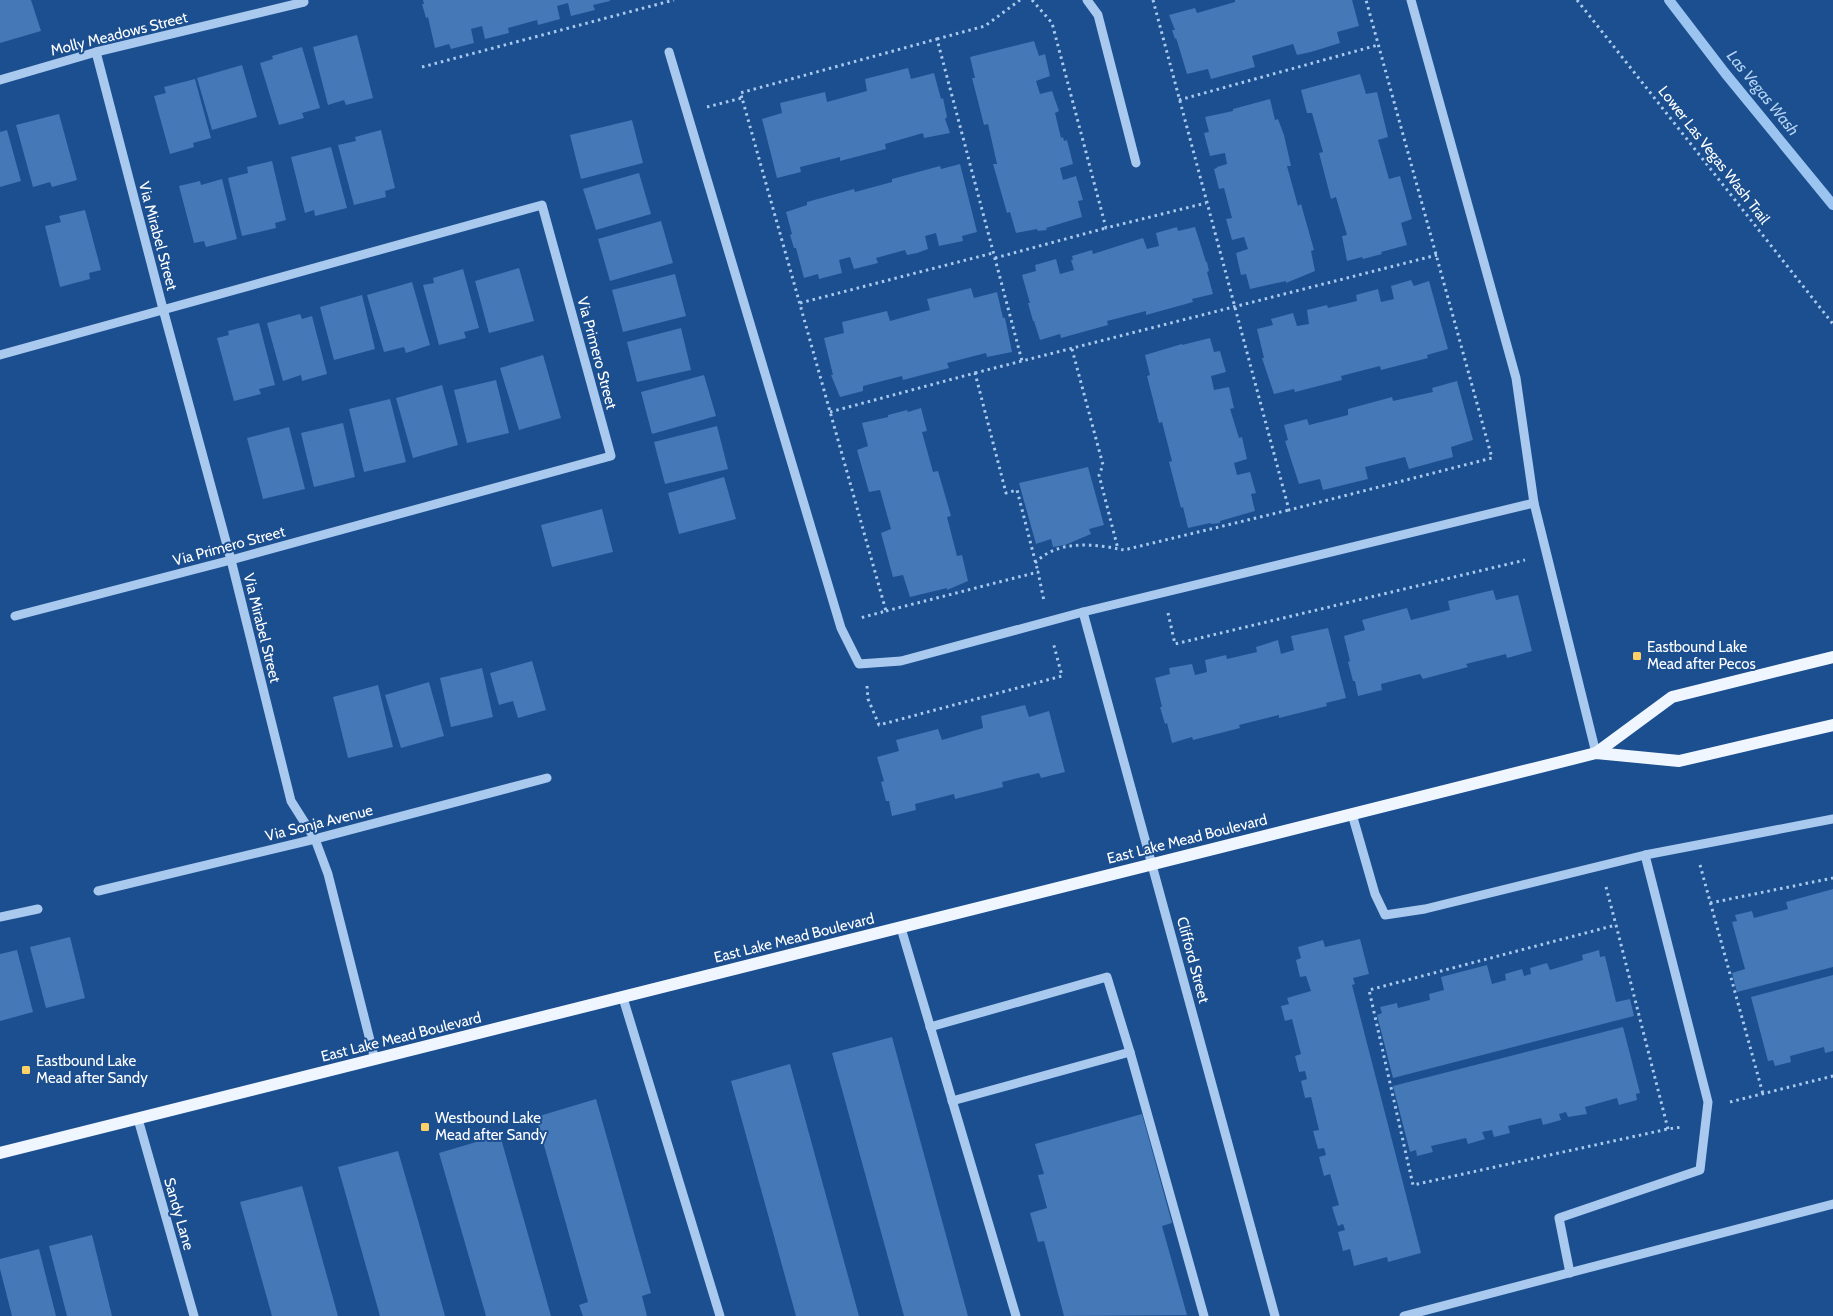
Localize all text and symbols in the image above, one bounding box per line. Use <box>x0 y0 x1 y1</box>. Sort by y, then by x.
street label: Molly Meadows Street <box>49 8 189 60</box>
water label: Las Vegas Wash <box>1723 47 1803 139</box>
street label: Lower Las Vegas Wash Trail <box>1654 82 1774 228</box>
street label: Via Mirabel Street <box>135 180 181 292</box>
street label: Via Primero Street <box>573 295 621 411</box>
street label: Via Primero Street <box>171 522 287 570</box>
street label: Via Mirabel Street <box>240 571 284 685</box>
place label: Eastbound Lake Mead after Pecos <box>1647 638 1756 673</box>
marker: Eastbound Lake Mead after Pecos <box>1631 650 1643 662</box>
street label: Via Sonja Avenue <box>263 801 375 845</box>
street label: East Lake Mead Boulevard <box>1105 810 1269 868</box>
street label: East Lake Mead Boulevard <box>712 909 876 967</box>
street label: Clifford Street <box>1173 915 1213 1005</box>
street label: East Lake Mead Boulevard <box>319 1008 483 1066</box>
place label: Eastbound Lake Mead after Sandy <box>36 1052 148 1087</box>
marker: Eastbound Lake Mead after Sandy <box>20 1064 32 1076</box>
place label: Westbound Lake Mead after Sandy <box>435 1109 547 1144</box>
marker: Westbound Lake Mead after Sandy <box>419 1121 431 1133</box>
street label: Sandy Lane <box>160 1176 198 1253</box>

